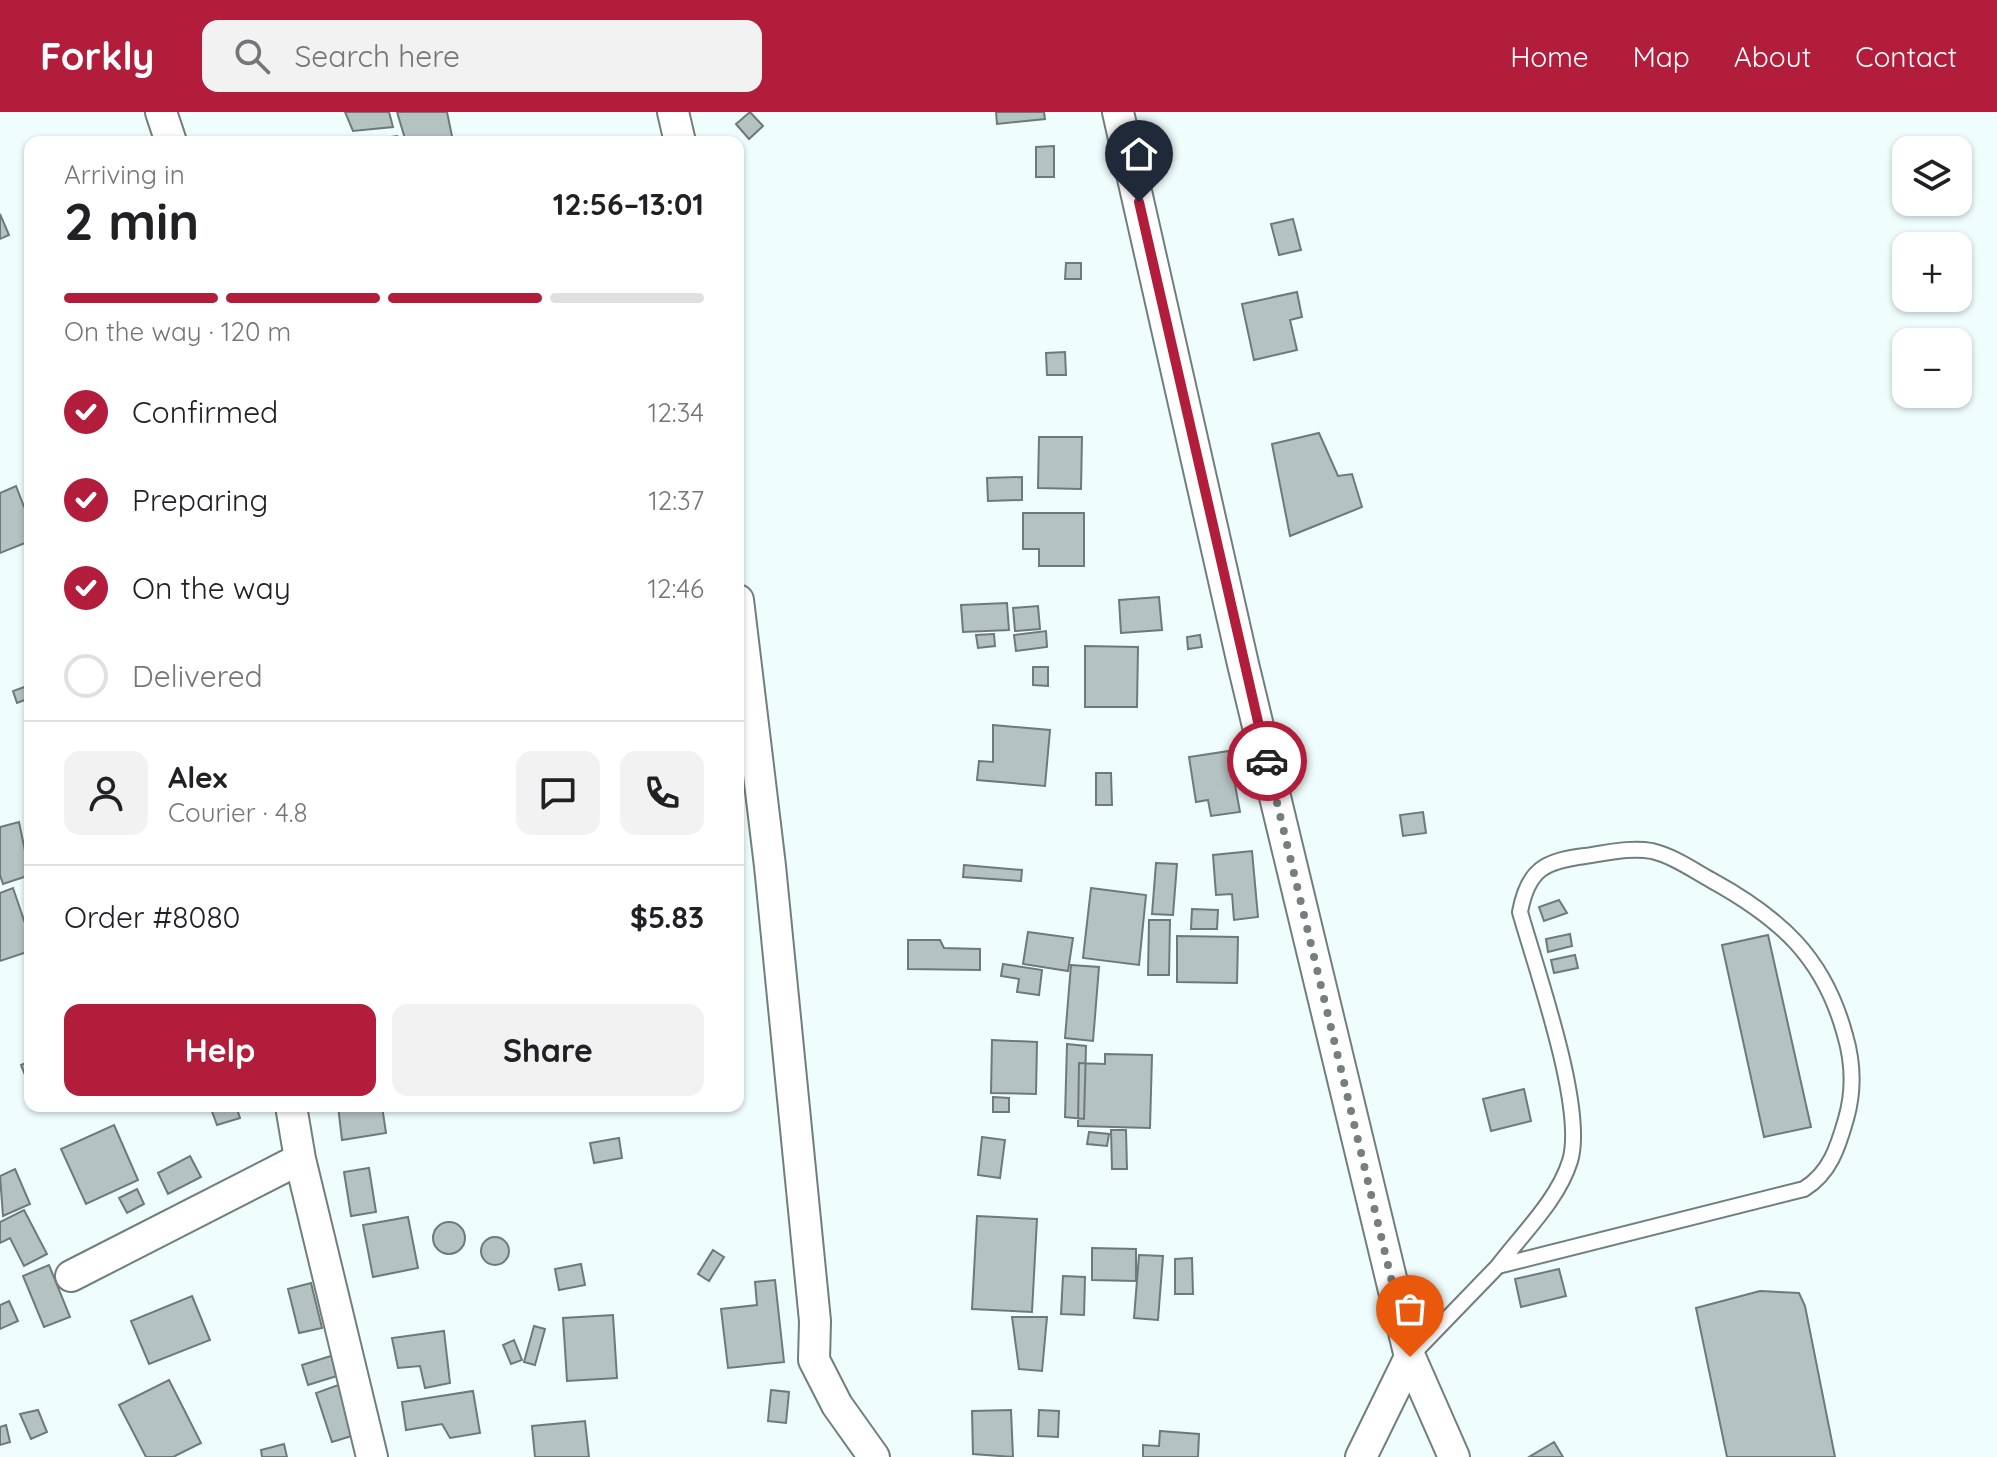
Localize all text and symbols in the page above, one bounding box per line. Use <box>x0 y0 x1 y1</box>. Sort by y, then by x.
search box <box>202 20 762 92</box>
text: Forkly <box>40 32 154 80</box>
icon: search <box>230 34 274 78</box>
text: Search here <box>294 37 460 75</box>
text: Home <box>1510 39 1589 74</box>
text: Map <box>1633 39 1690 74</box>
text: About <box>1734 39 1811 74</box>
text: Contact <box>1855 39 1957 74</box>
pin <box>1105 120 1173 202</box>
icon: home <box>1117 132 1161 176</box>
map controls <box>1892 136 1972 408</box>
button: layers <box>1892 136 1972 216</box>
text: Arriving in <box>64 158 185 191</box>
text: 12:56–13:01 <box>553 185 704 223</box>
text: 2 min <box>64 188 199 253</box>
button: + <box>1892 232 1972 312</box>
text: On the way · 120 m <box>64 315 291 348</box>
button: − <box>1892 328 1972 408</box>
icon: check <box>64 390 108 434</box>
text: Confirmed <box>132 393 278 431</box>
text: 12:34 <box>648 396 704 429</box>
icon: check <box>64 478 108 522</box>
text: Preparing <box>132 481 268 519</box>
text: 12:37 <box>648 484 704 517</box>
icon: check <box>64 566 108 610</box>
text: On the way <box>132 569 291 607</box>
text: 12:46 <box>647 572 704 605</box>
text: Delivered <box>132 657 263 695</box>
courier <box>1227 721 1307 801</box>
icon: car <box>1245 739 1289 783</box>
button: person <box>64 751 148 835</box>
button: chat <box>516 751 600 835</box>
button: phone <box>620 751 704 835</box>
text: Alex <box>168 758 227 796</box>
text: Courier · 4.8 <box>168 796 307 829</box>
text: Order #8080 <box>64 898 240 936</box>
text: $5.83 <box>630 898 704 936</box>
button: Help <box>64 1004 376 1096</box>
button: Share <box>392 1004 704 1096</box>
pin <box>1376 1275 1444 1357</box>
icon: bag <box>1388 1287 1432 1331</box>

